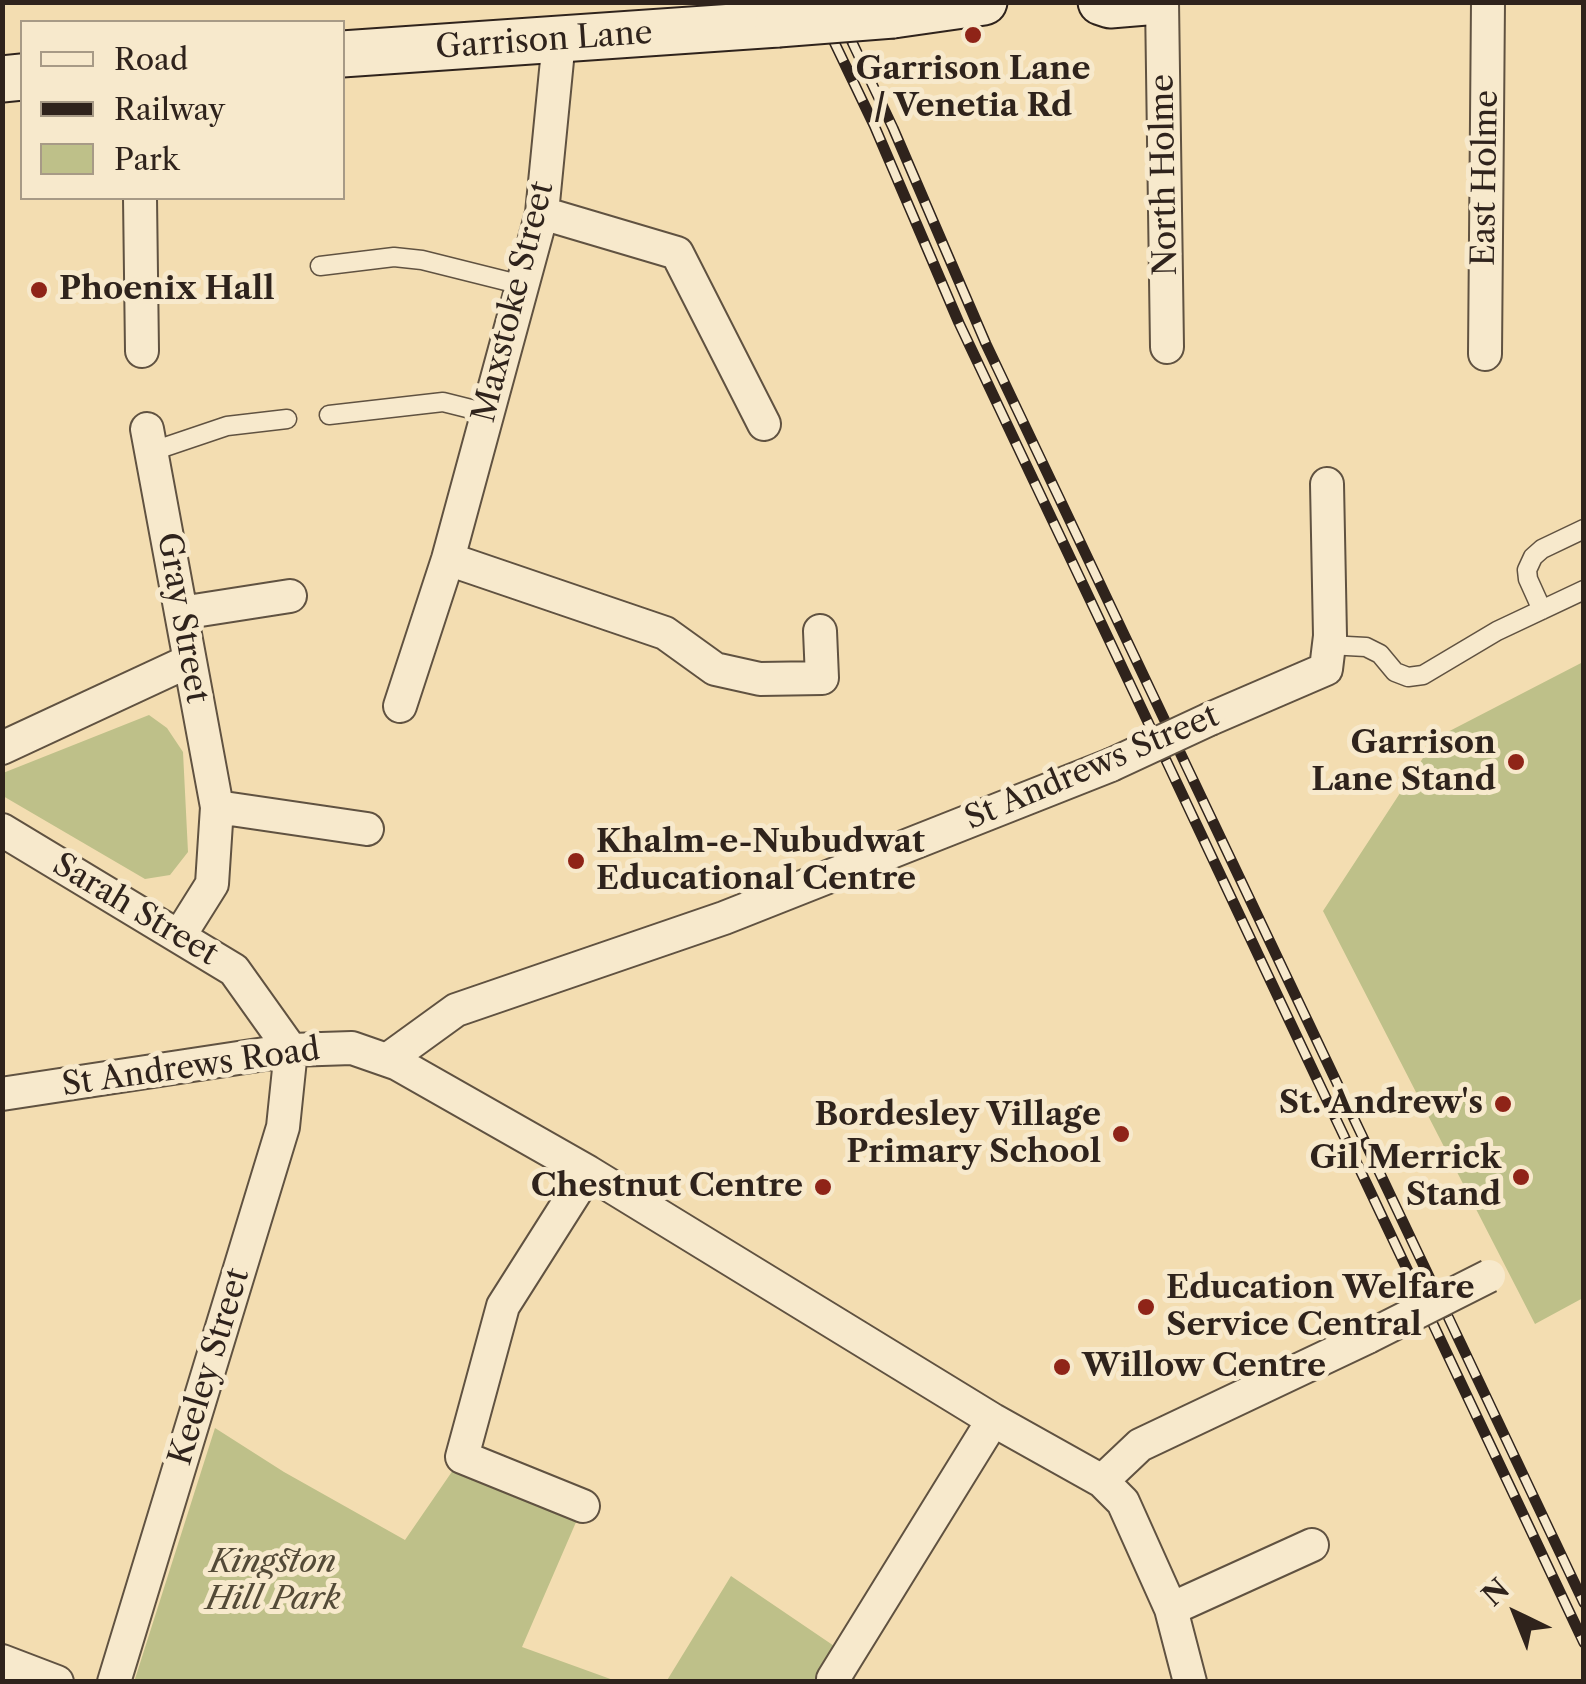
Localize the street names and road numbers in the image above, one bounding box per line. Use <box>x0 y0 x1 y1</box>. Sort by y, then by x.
street label: Garrison Lane <box>434 14 654 68</box>
street label: North Holme <box>1144 74 1186 276</box>
street label: East Holme <box>1465 90 1507 266</box>
street label: Maxstoke Street <box>466 178 562 426</box>
street label: Gray Street <box>148 530 216 706</box>
street label: St Andrews Street <box>959 697 1225 839</box>
street label: Sarah Street <box>46 846 224 974</box>
street label: St Andrews Road <box>60 1031 322 1105</box>
street label: Keeley Street <box>162 1264 258 1470</box>

